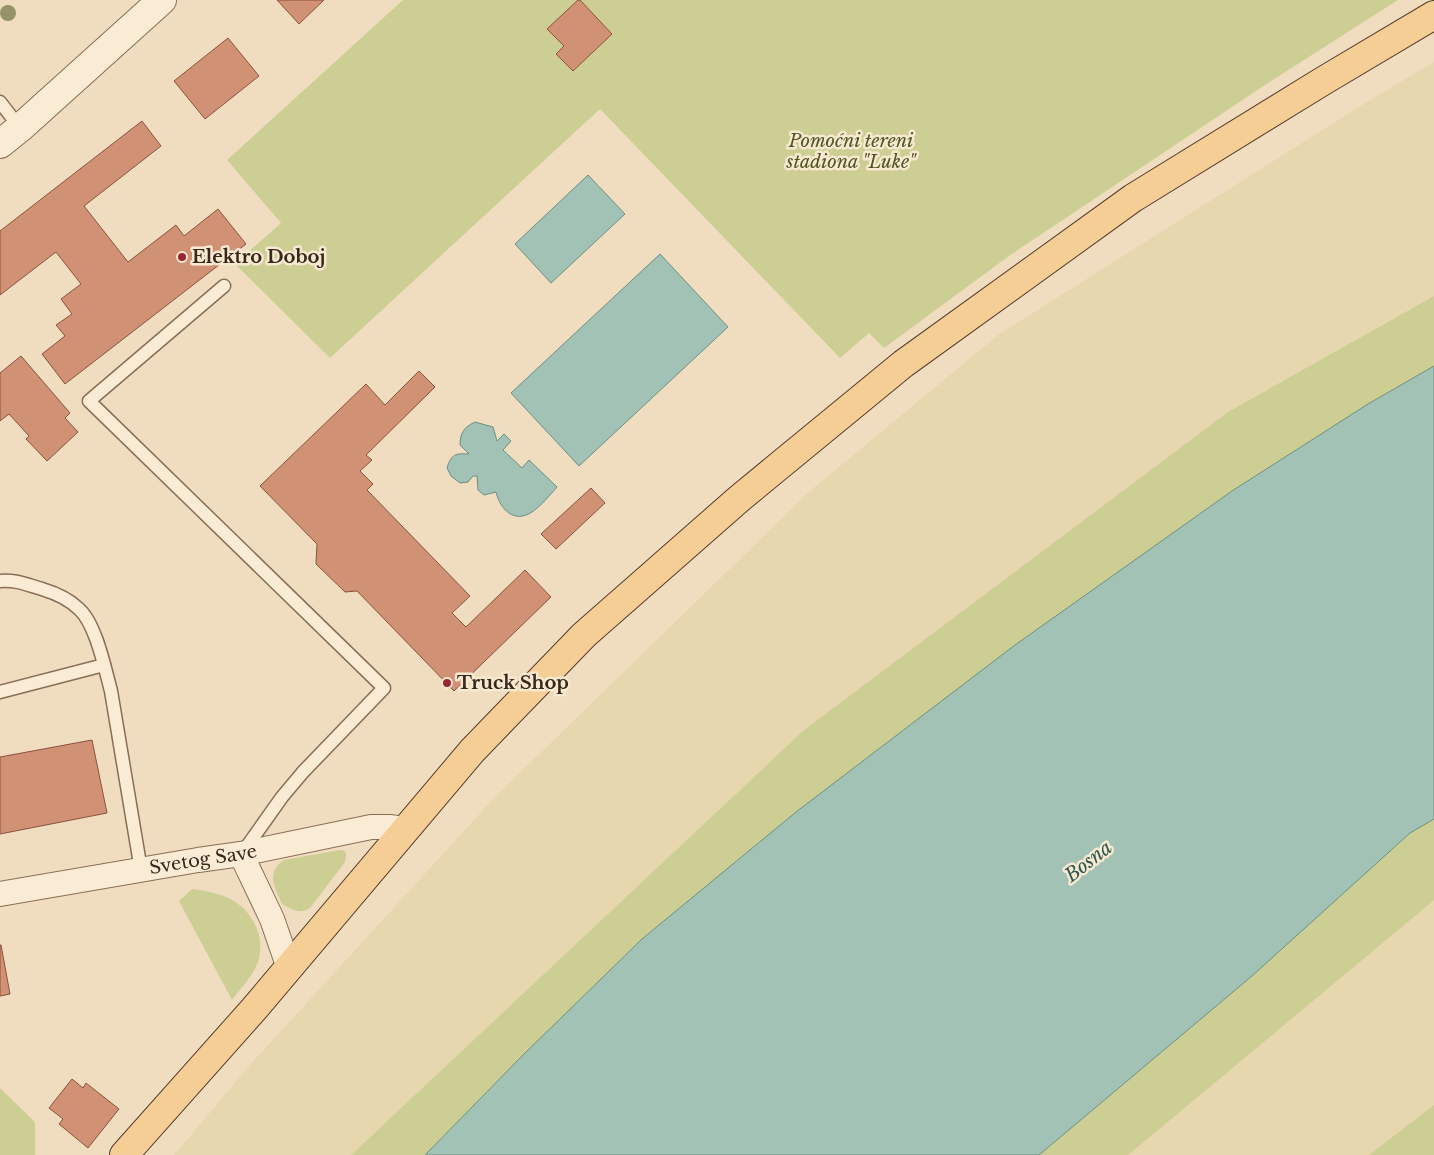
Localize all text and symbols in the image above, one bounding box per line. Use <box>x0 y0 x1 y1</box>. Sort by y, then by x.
park label: Pomoćni tereni stadiona "Luke" <box>786 130 917 173</box>
place label: Elektro Doboj <box>192 246 325 268</box>
marker: Elektro Doboj <box>176 251 188 263</box>
place label: Truck Shop <box>457 672 569 694</box>
marker: Truck Shop <box>441 677 453 689</box>
water label: Bosna <box>1059 836 1117 888</box>
street label: Svetog Save <box>148 840 259 879</box>

